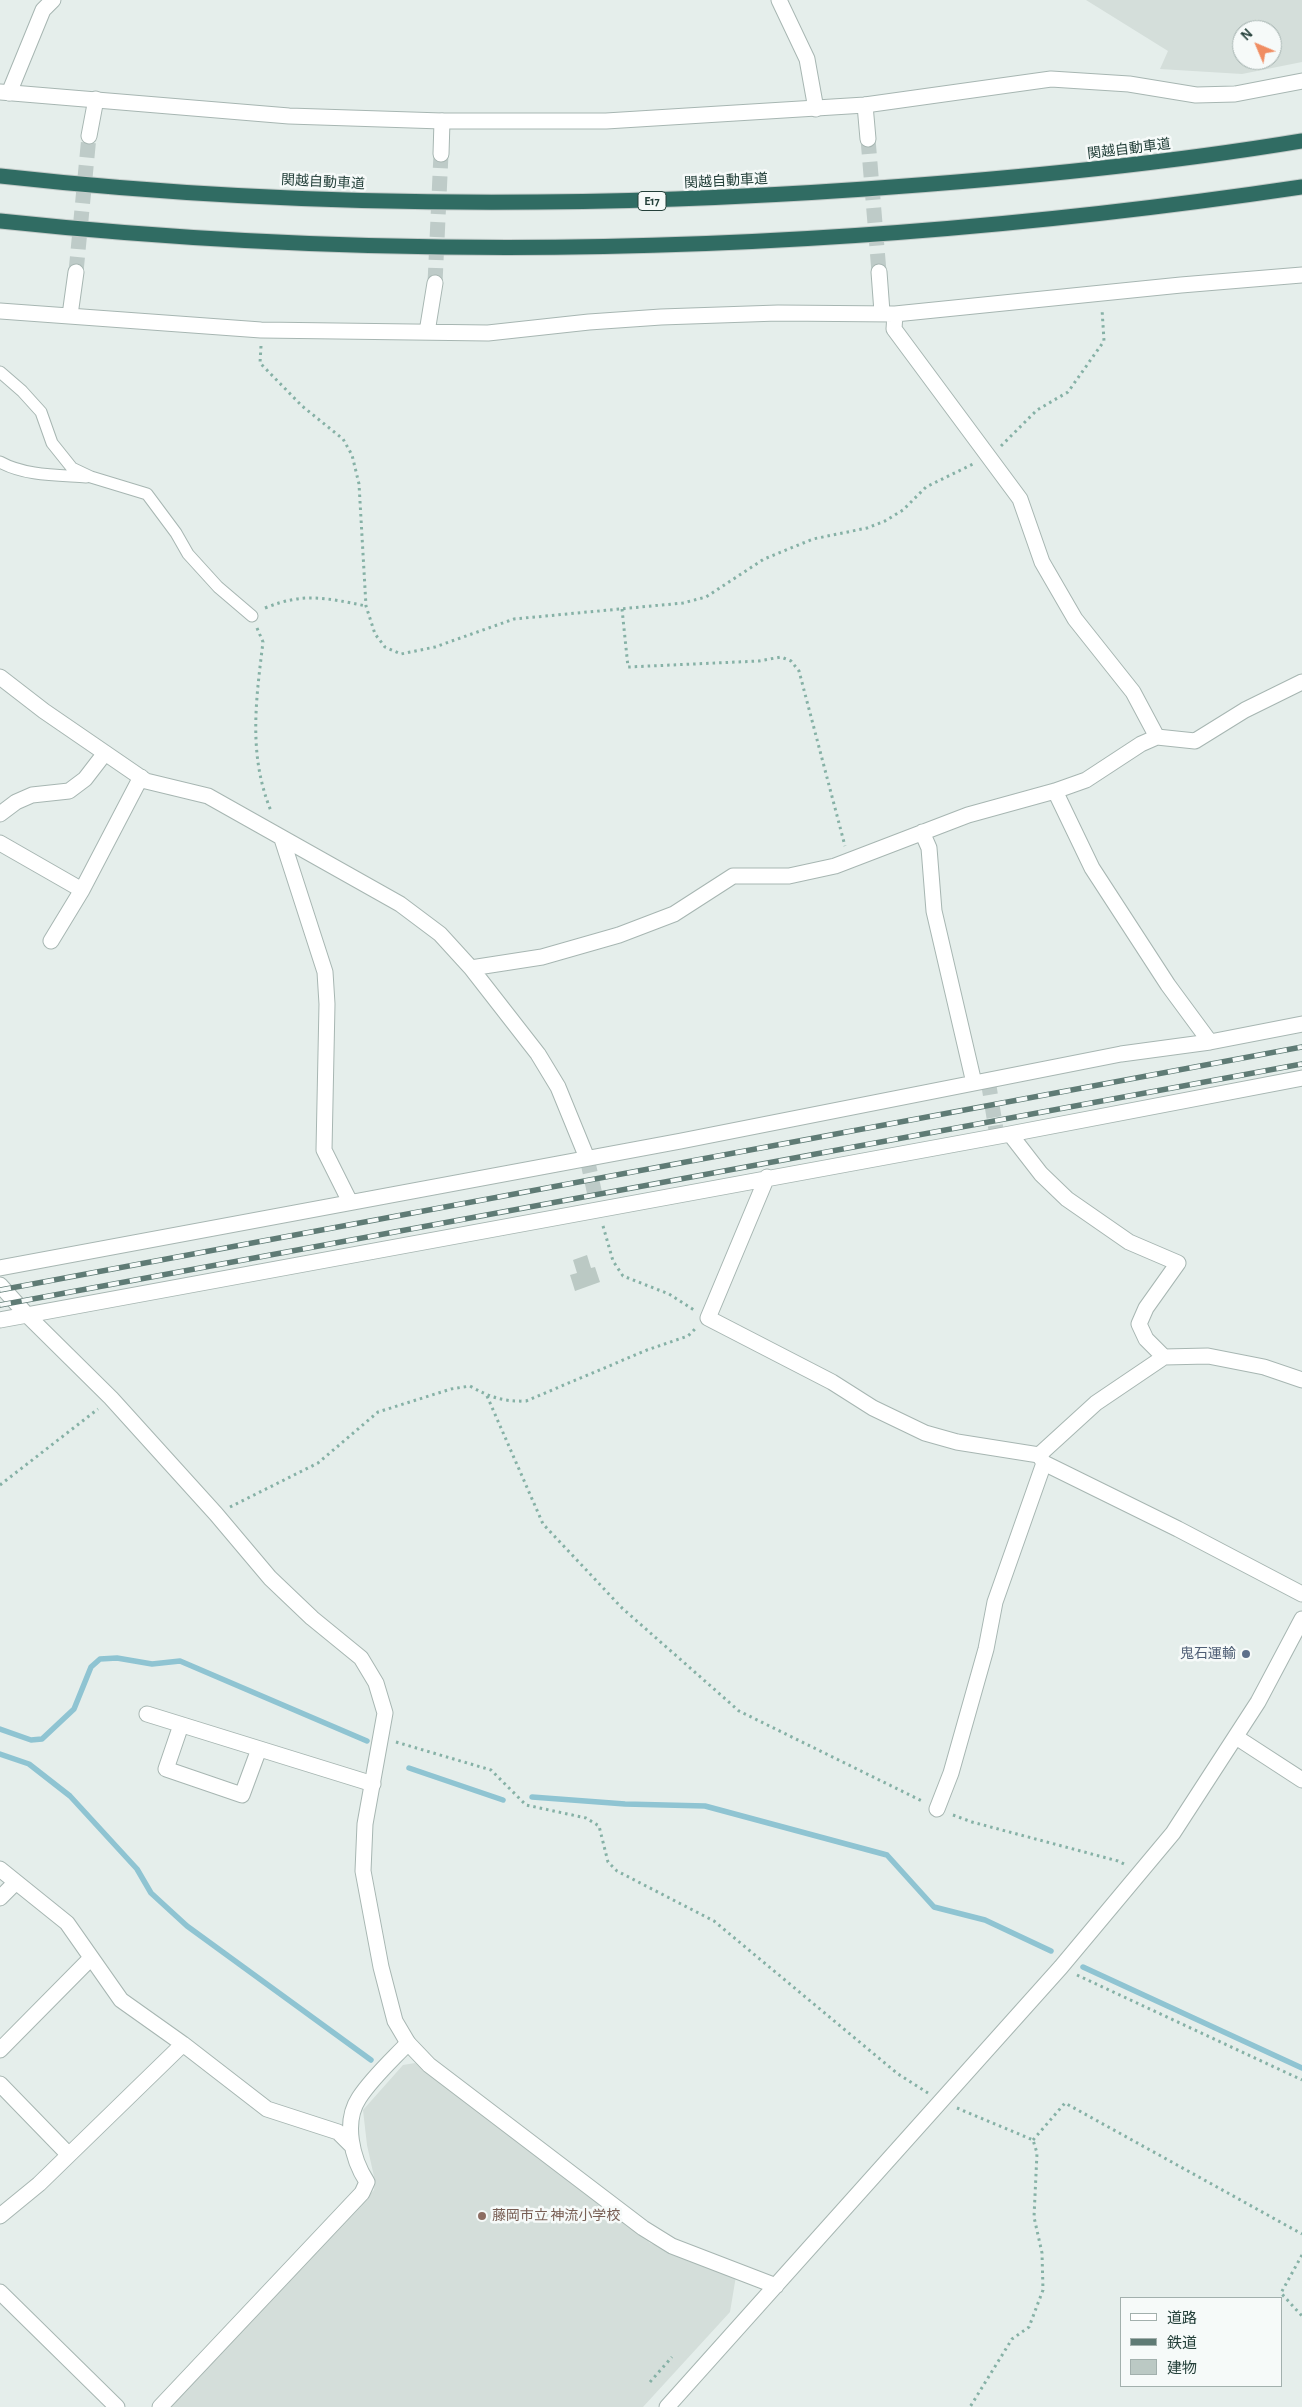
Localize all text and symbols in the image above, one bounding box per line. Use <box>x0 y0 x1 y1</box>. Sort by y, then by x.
north arrow <box>1232 20 1282 70</box>
text: N <box>1239 27 1255 43</box>
street label: 関越自動車道 <box>1086 136 1172 162</box>
street label: 関越自動車道 <box>684 170 768 192</box>
street label: 関越自動車道 <box>281 171 365 193</box>
road number: E17 <box>638 192 666 210</box>
place label: 鬼石運輸 <box>1180 1646 1236 1662</box>
marker: 鬼石運輸 <box>1240 1648 1252 1660</box>
place label: 藤岡市立 神流小学校 <box>492 2208 620 2224</box>
marker: 藤岡市立 神流小学校 <box>476 2210 488 2222</box>
legend <box>1120 2297 1282 2387</box>
text: 道路 <box>1167 2311 1197 2326</box>
text: 鉄道 <box>1167 2336 1197 2351</box>
text: 建物 <box>1167 2361 1197 2376</box>

